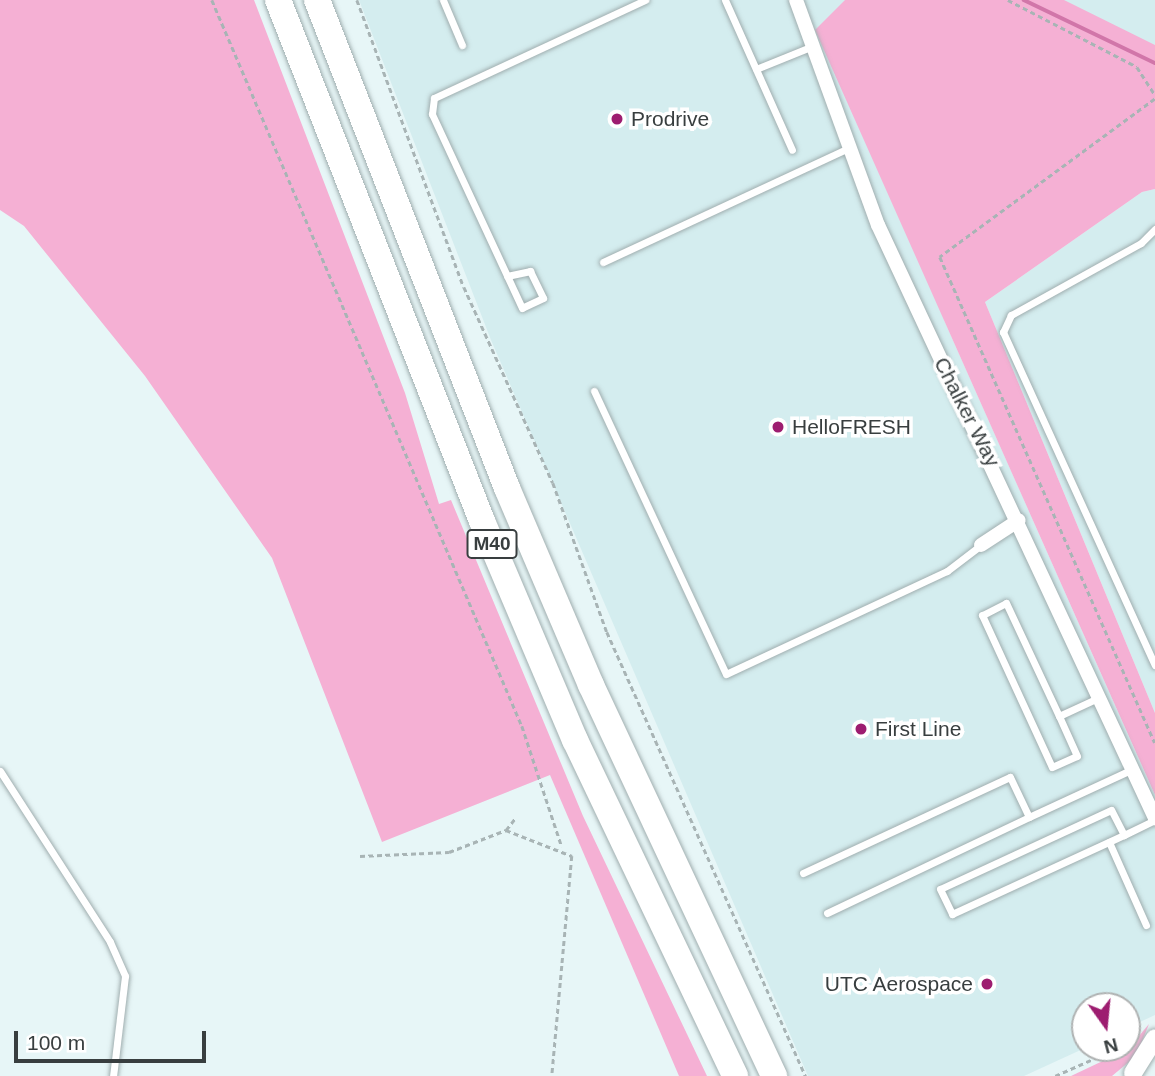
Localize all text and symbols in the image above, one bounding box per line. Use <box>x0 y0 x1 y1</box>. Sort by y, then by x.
place label: Prodrive <box>631 106 709 132</box>
marker: Prodrive <box>609 111 625 127</box>
street label: Chalker Way <box>929 353 1005 471</box>
place label: HelloFRESH <box>792 414 911 440</box>
marker: HelloFRESH <box>770 419 786 435</box>
road number: M40 <box>466 528 518 559</box>
place label: First Line <box>875 716 961 742</box>
marker: First Line <box>853 721 869 737</box>
place label: UTC Aerospace <box>824 971 973 997</box>
marker: UTC Aerospace <box>979 976 995 992</box>
north arrow <box>1071 992 1141 1062</box>
scale bar <box>18 1016 210 1060</box>
text: 100 m <box>27 1031 85 1054</box>
text: N <box>1102 1034 1120 1058</box>

